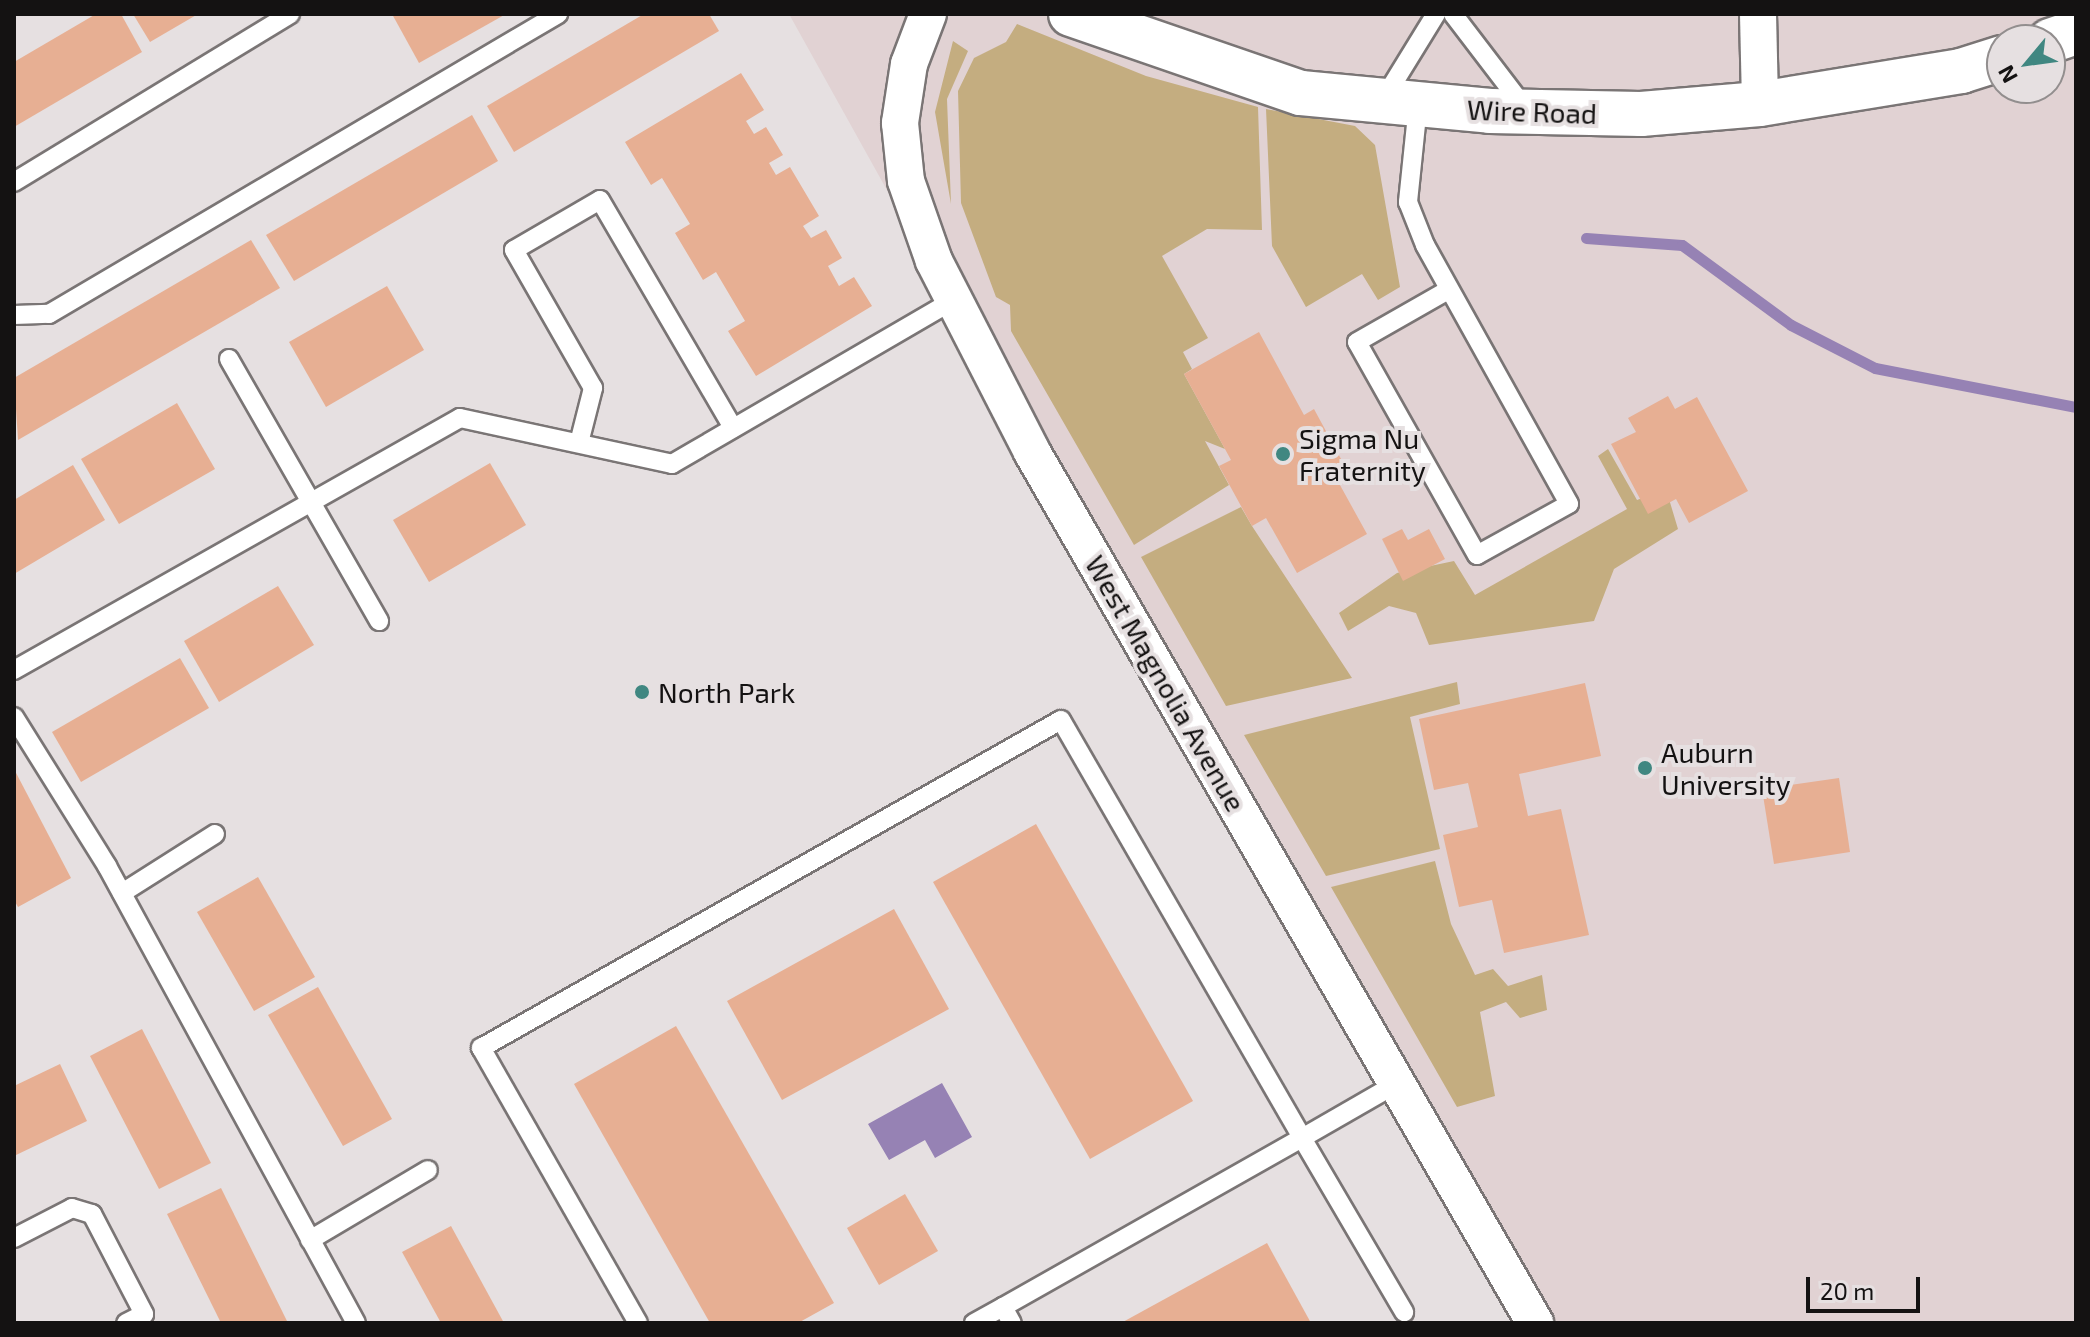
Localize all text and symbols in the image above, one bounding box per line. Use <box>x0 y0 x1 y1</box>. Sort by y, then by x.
north arrow <box>1986 24 2066 104</box>
text: N <box>1992 61 2022 88</box>
street label: Wire Road <box>1466 92 1598 130</box>
place label: Sigma Nu Fraternity <box>1299 421 1426 487</box>
marker: Sigma Nu Fraternity <box>1274 445 1292 463</box>
street label: West Magnolia Avenue <box>1079 549 1253 817</box>
place label: North Park <box>658 675 795 709</box>
marker: North Park <box>633 683 651 701</box>
place label: Auburn University <box>1661 735 1790 801</box>
marker: Auburn University <box>1636 759 1654 777</box>
scale bar <box>1810 1261 1924 1311</box>
text: 20 m <box>1820 1276 1874 1305</box>

